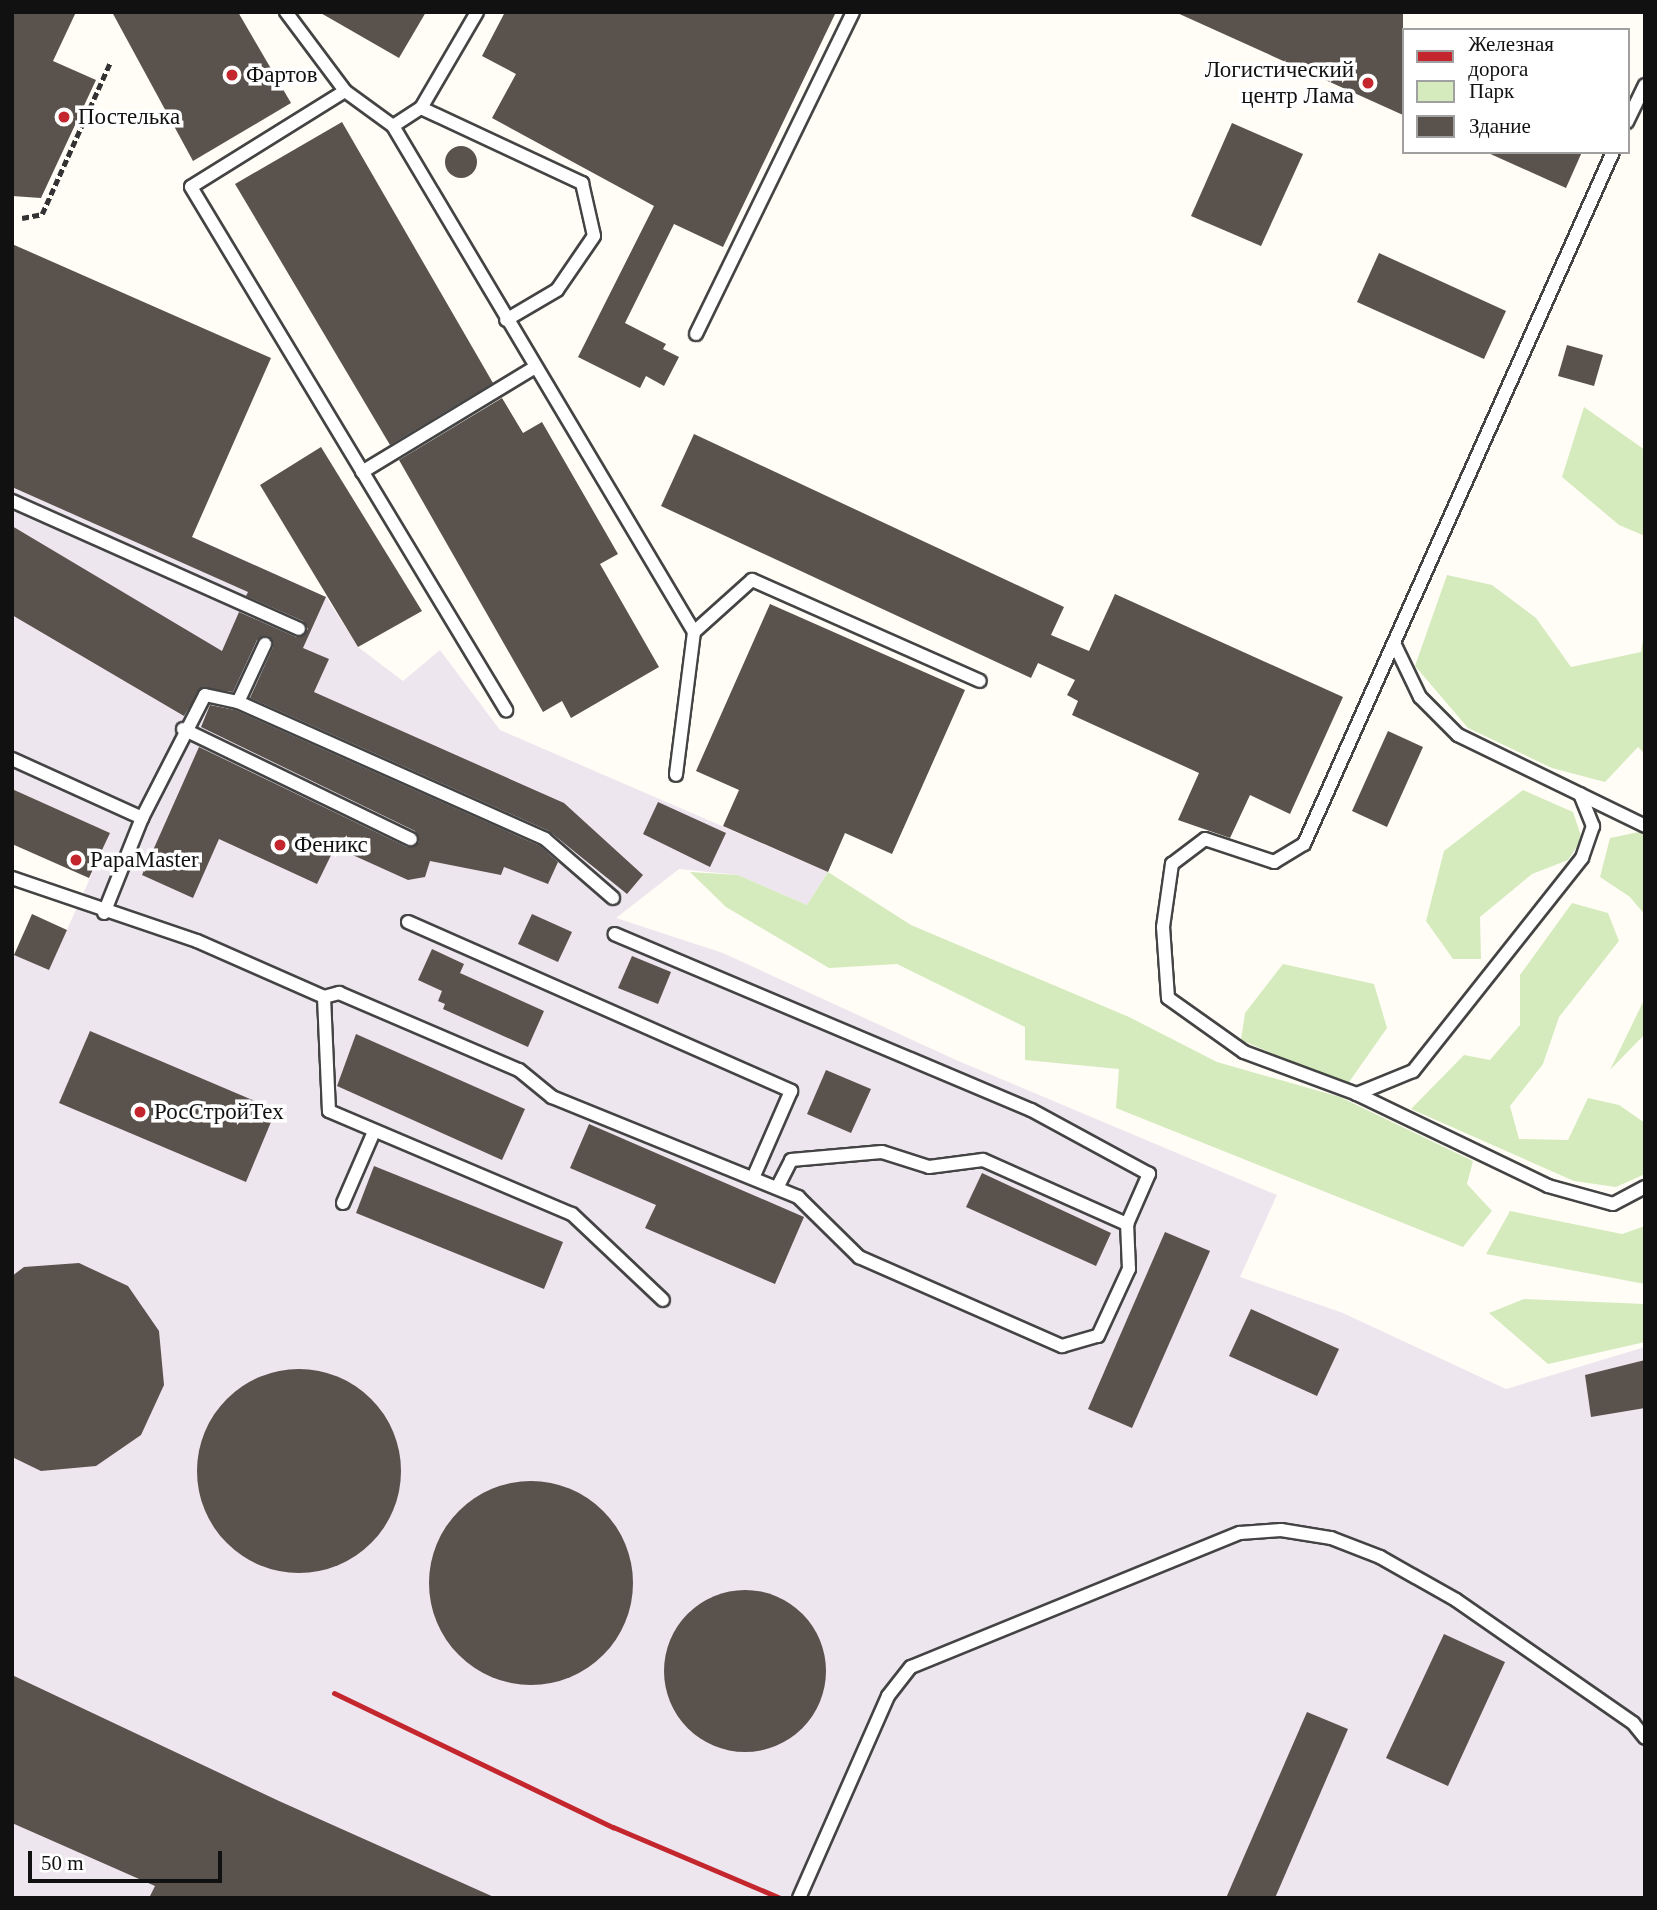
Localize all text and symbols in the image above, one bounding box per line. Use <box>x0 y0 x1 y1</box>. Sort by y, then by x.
legend <box>1402 28 1629 154</box>
text: Железная дорога <box>1468 32 1554 81</box>
place label: Логистический центр Лама <box>1205 56 1354 110</box>
place label: Фартов <box>246 61 318 89</box>
marker: Фартов <box>224 67 240 83</box>
marker: Логистический центр Лама <box>1360 75 1376 91</box>
text: Парк <box>1469 79 1514 103</box>
place label: Постелька <box>78 103 180 131</box>
marker: Постелька <box>56 109 72 125</box>
text: Здание <box>1469 114 1531 138</box>
place label: Феникс <box>294 831 368 859</box>
marker: Феникс <box>272 837 288 853</box>
place label: PapaMaster <box>90 846 199 874</box>
marker: PapaMaster <box>68 852 84 868</box>
place label: РосСтройТех <box>154 1098 284 1126</box>
marker: РосСтройТех <box>132 1104 148 1120</box>
scale bar <box>32 1836 226 1880</box>
text: 50 m <box>41 1851 84 1875</box>

